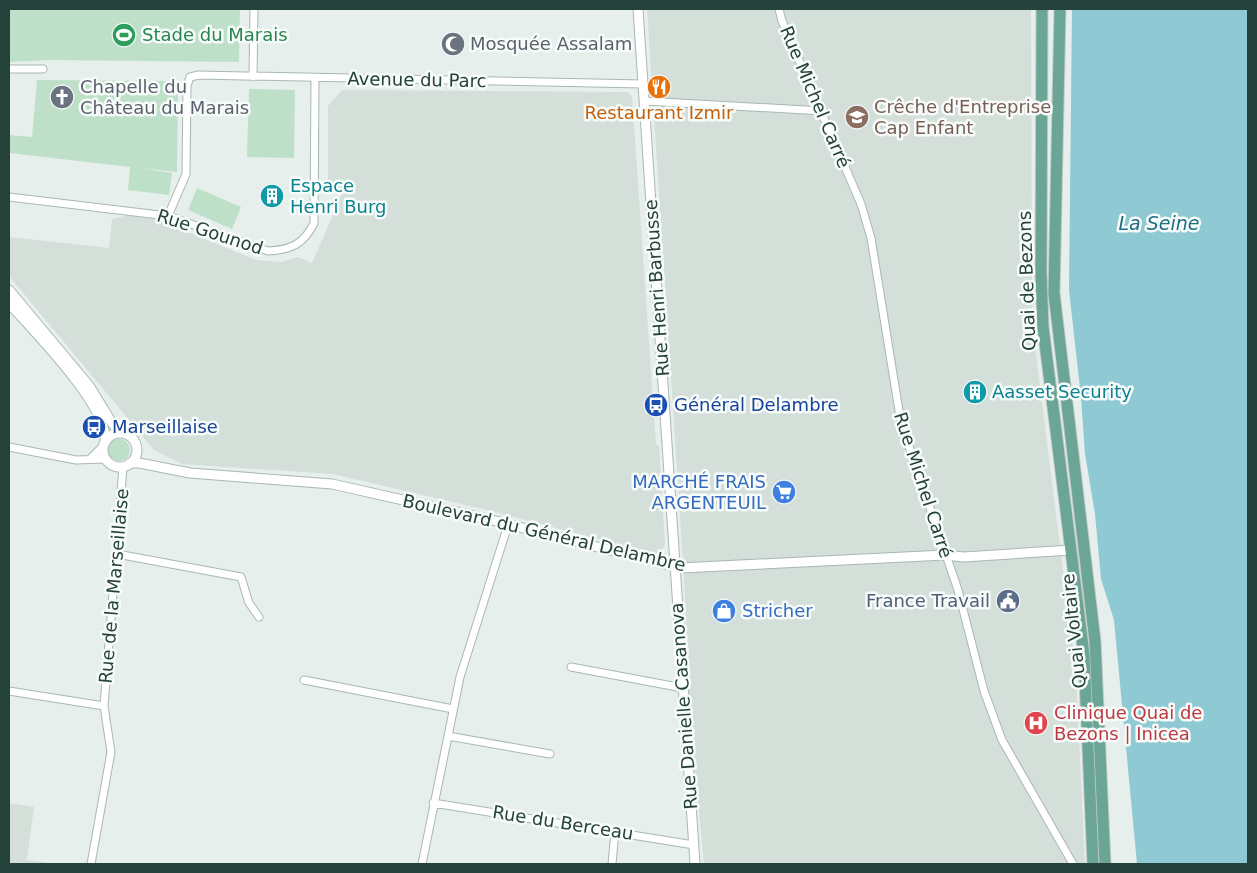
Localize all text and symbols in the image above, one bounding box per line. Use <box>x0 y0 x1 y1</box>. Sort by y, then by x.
sports icon: Stade du Marais <box>111 22 137 48</box>
street label: Rue Michel Carré <box>776 23 855 171</box>
place label: Stade du Marais <box>142 24 288 45</box>
mosque icon: Mosquée Assalam <box>440 31 466 57</box>
place label: Mosquée Assalam <box>470 33 632 54</box>
street label: Avenue du Parc <box>347 68 487 91</box>
restaurant icon: Restaurant Izmir <box>646 74 672 100</box>
place label: Chapelle du Château du Marais <box>80 76 249 118</box>
church icon: Chapelle du Château du Marais <box>49 84 75 110</box>
place label: Crêche d'Entreprise Cap Enfant <box>874 96 1051 138</box>
place label: Restaurant Izmir <box>585 102 734 123</box>
school or university icon: Crêche d'Entreprise Cap Enfant <box>844 104 870 130</box>
place label: Espace Henri Burg <box>290 175 386 217</box>
building icon: Espace Henri Burg <box>259 183 285 209</box>
street label: Rue Henri Barbusse <box>640 199 673 377</box>
street label: Rue Gounod <box>155 205 266 259</box>
street label: Quai de Bezons <box>1014 211 1039 351</box>
water label: La Seine <box>1118 212 1200 234</box>
building icon: Aasset Security <box>962 379 988 405</box>
place label: Aasset Security <box>992 381 1132 402</box>
bus stop icon: Général Delambre <box>643 392 669 418</box>
place label: Général Delambre <box>674 394 839 415</box>
street label: Rue Michel Carré <box>890 409 957 561</box>
bus stop icon: Marseillaise <box>81 414 107 440</box>
place label: Marseillaise <box>112 416 218 437</box>
place label: MARCHÉ FRAIS ARGENTEUIL <box>632 471 766 513</box>
supermarket icon: MARCHÉ FRAIS ARGENTEUIL <box>771 479 797 505</box>
street label: Rue de la Marseillaise <box>95 488 132 684</box>
street label: Boulevard du Général Delambre <box>400 490 688 575</box>
street label: Quai Voltaire <box>1057 573 1090 690</box>
public building icon: France Travail <box>995 588 1021 614</box>
place label: France Travail <box>866 590 990 611</box>
shop icon: Stricher <box>711 598 737 624</box>
place label: Stricher <box>742 600 813 621</box>
street label: Rue Danielle Casanova <box>666 602 701 810</box>
place label: Clinique Quai de Bezons | Inicea <box>1054 702 1202 744</box>
hospital icon: Clinique Quai de Bezons | Inicea <box>1023 710 1049 736</box>
street label: Rue du Berceau <box>491 801 635 844</box>

